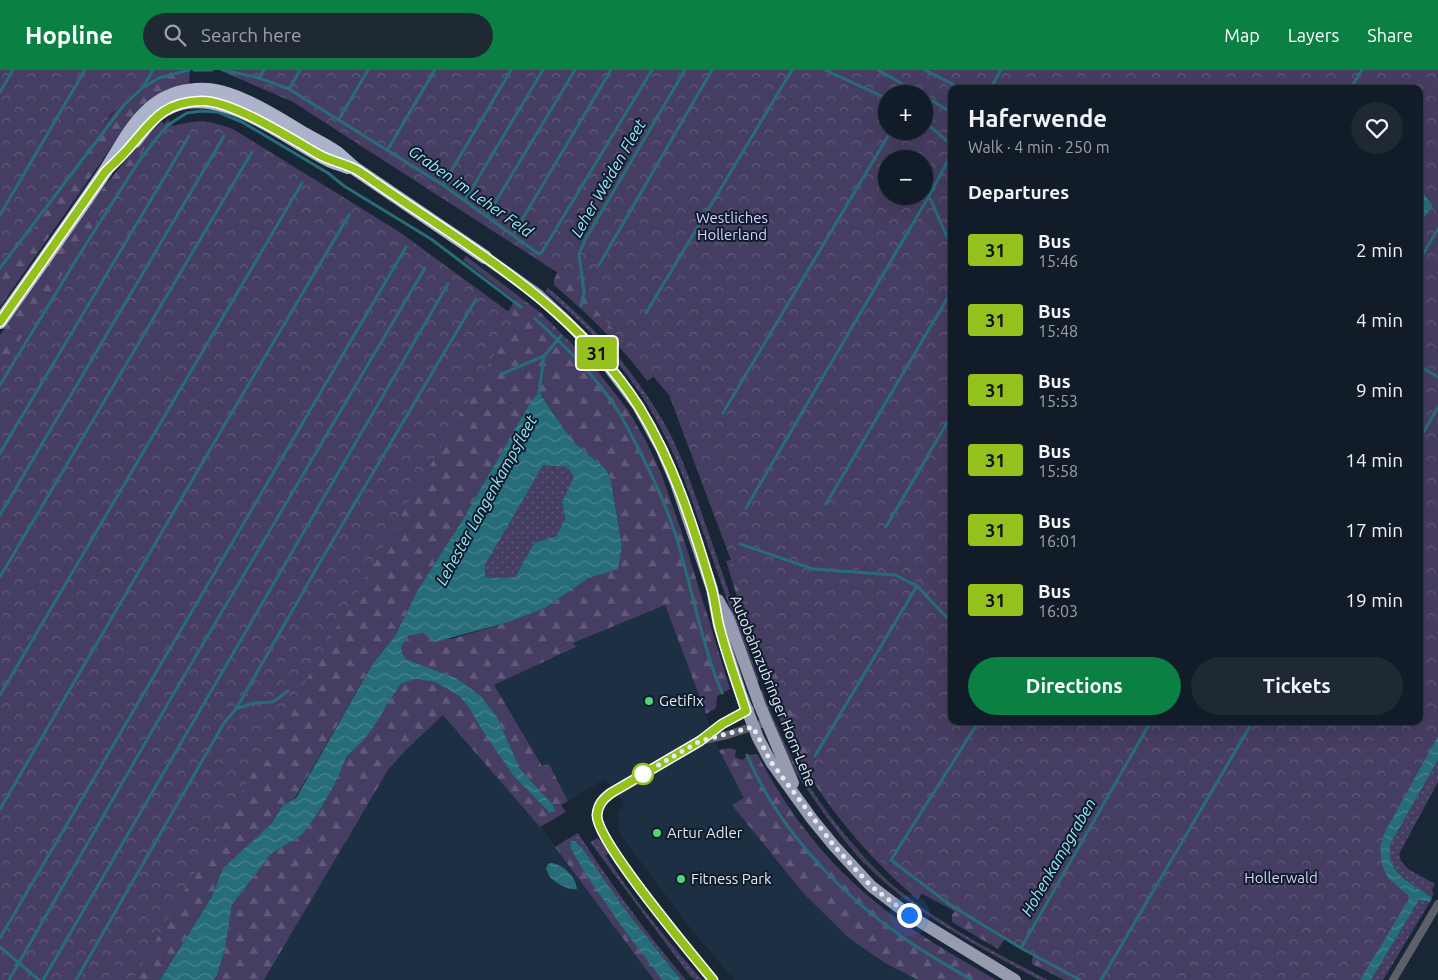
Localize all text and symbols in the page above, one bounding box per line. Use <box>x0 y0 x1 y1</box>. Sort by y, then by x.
search box <box>143 13 493 58</box>
icon: search <box>161 21 189 49</box>
text: Hopline <box>25 22 113 49</box>
text: Search here <box>201 24 301 46</box>
text: Map <box>1224 25 1260 45</box>
text: Layers <box>1288 25 1339 45</box>
text: Share <box>1367 25 1413 45</box>
map controls <box>878 85 933 205</box>
button: + <box>878 85 933 140</box>
button: heart <box>1351 102 1403 154</box>
text: Haferwende <box>968 105 1107 132</box>
water label: Leher Weiden Fleet <box>567 115 649 240</box>
text: Walk · 4 min · 250 m <box>968 138 1110 156</box>
water label: Graben im Leher Feld <box>406 141 537 241</box>
button: − <box>878 150 933 205</box>
text: Departures <box>968 181 1069 203</box>
park label: Westliches Hollerland <box>696 209 768 243</box>
text: Bus <box>1038 230 1071 252</box>
text: 2 min <box>1356 239 1403 261</box>
text: 31 <box>985 240 1006 260</box>
text: 15:46 <box>1038 252 1078 270</box>
text: Bus <box>1038 300 1071 322</box>
text: 4 min <box>1356 309 1403 331</box>
text: 31 <box>985 310 1006 330</box>
text: 15:48 <box>1038 322 1078 340</box>
line badge: 31 <box>574 337 620 369</box>
text: 31 <box>587 343 607 363</box>
text: Bus <box>1038 370 1071 392</box>
text: 9 min <box>1356 379 1403 401</box>
text: 31 <box>985 380 1006 400</box>
text: 15:53 <box>1038 392 1078 410</box>
water label: Lehester Langenkampsfleet <box>432 411 541 588</box>
text: Bus <box>1038 440 1071 462</box>
text: 14 min <box>1345 449 1403 471</box>
text: 31 <box>985 450 1006 470</box>
text: 15:58 <box>1038 462 1078 480</box>
text: Bus <box>1038 510 1071 532</box>
text: 17 min <box>1345 519 1403 541</box>
text: 31 <box>985 520 1006 540</box>
text: 16:01 <box>1038 532 1078 550</box>
text: Bus <box>1038 580 1071 602</box>
text: 19 min <box>1345 589 1403 611</box>
text: 31 <box>985 590 1006 610</box>
street label: Autobahnzubringer Horn-Lehe <box>727 592 820 789</box>
text: 16:03 <box>1038 602 1078 620</box>
button: Directions <box>968 657 1181 715</box>
button: Tickets <box>1191 657 1403 715</box>
place label: Getifix <box>659 692 704 709</box>
marker: Getifix <box>643 695 655 707</box>
unlabelled marker <box>632 763 654 785</box>
water label: Hohenkampgraben <box>1017 795 1099 919</box>
place label: Artur Adler <box>667 824 743 841</box>
marker: Artur Adler <box>651 827 663 839</box>
park label: Hollerwald <box>1244 869 1318 886</box>
place label: Fitness Park <box>691 870 772 887</box>
marker: Fitness Park <box>675 873 687 885</box>
your location <box>897 903 922 928</box>

